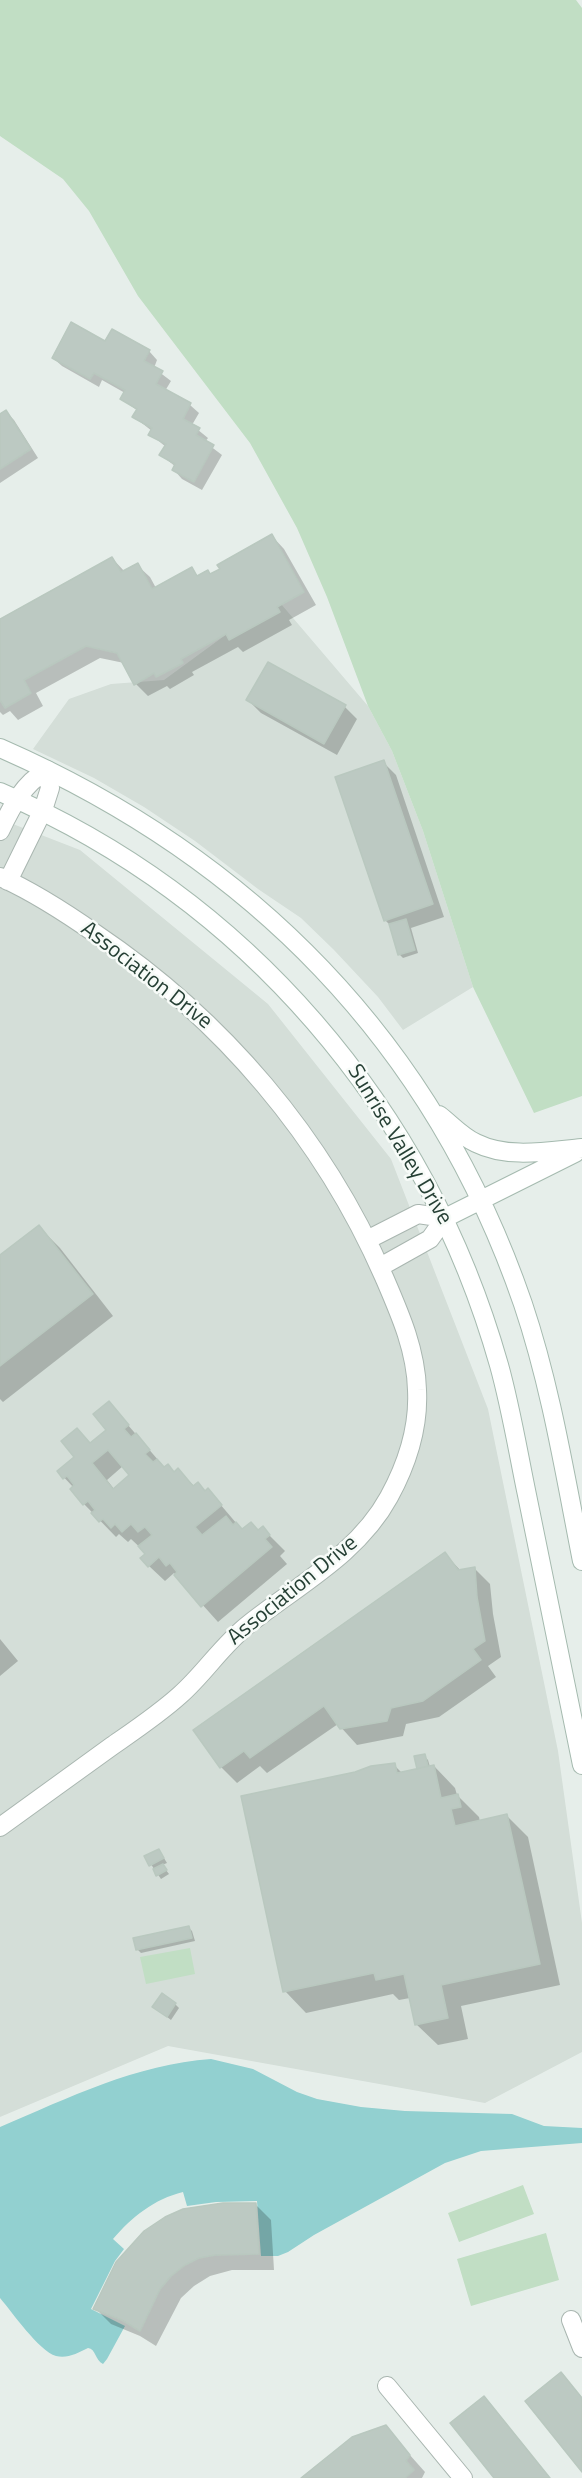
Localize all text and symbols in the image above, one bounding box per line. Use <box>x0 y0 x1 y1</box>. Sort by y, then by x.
street label: Association Drive <box>75 916 217 1036</box>
street label: Sunrise Valley Drive <box>341 1060 457 1230</box>
street label: Association Drive <box>223 1531 363 1651</box>

